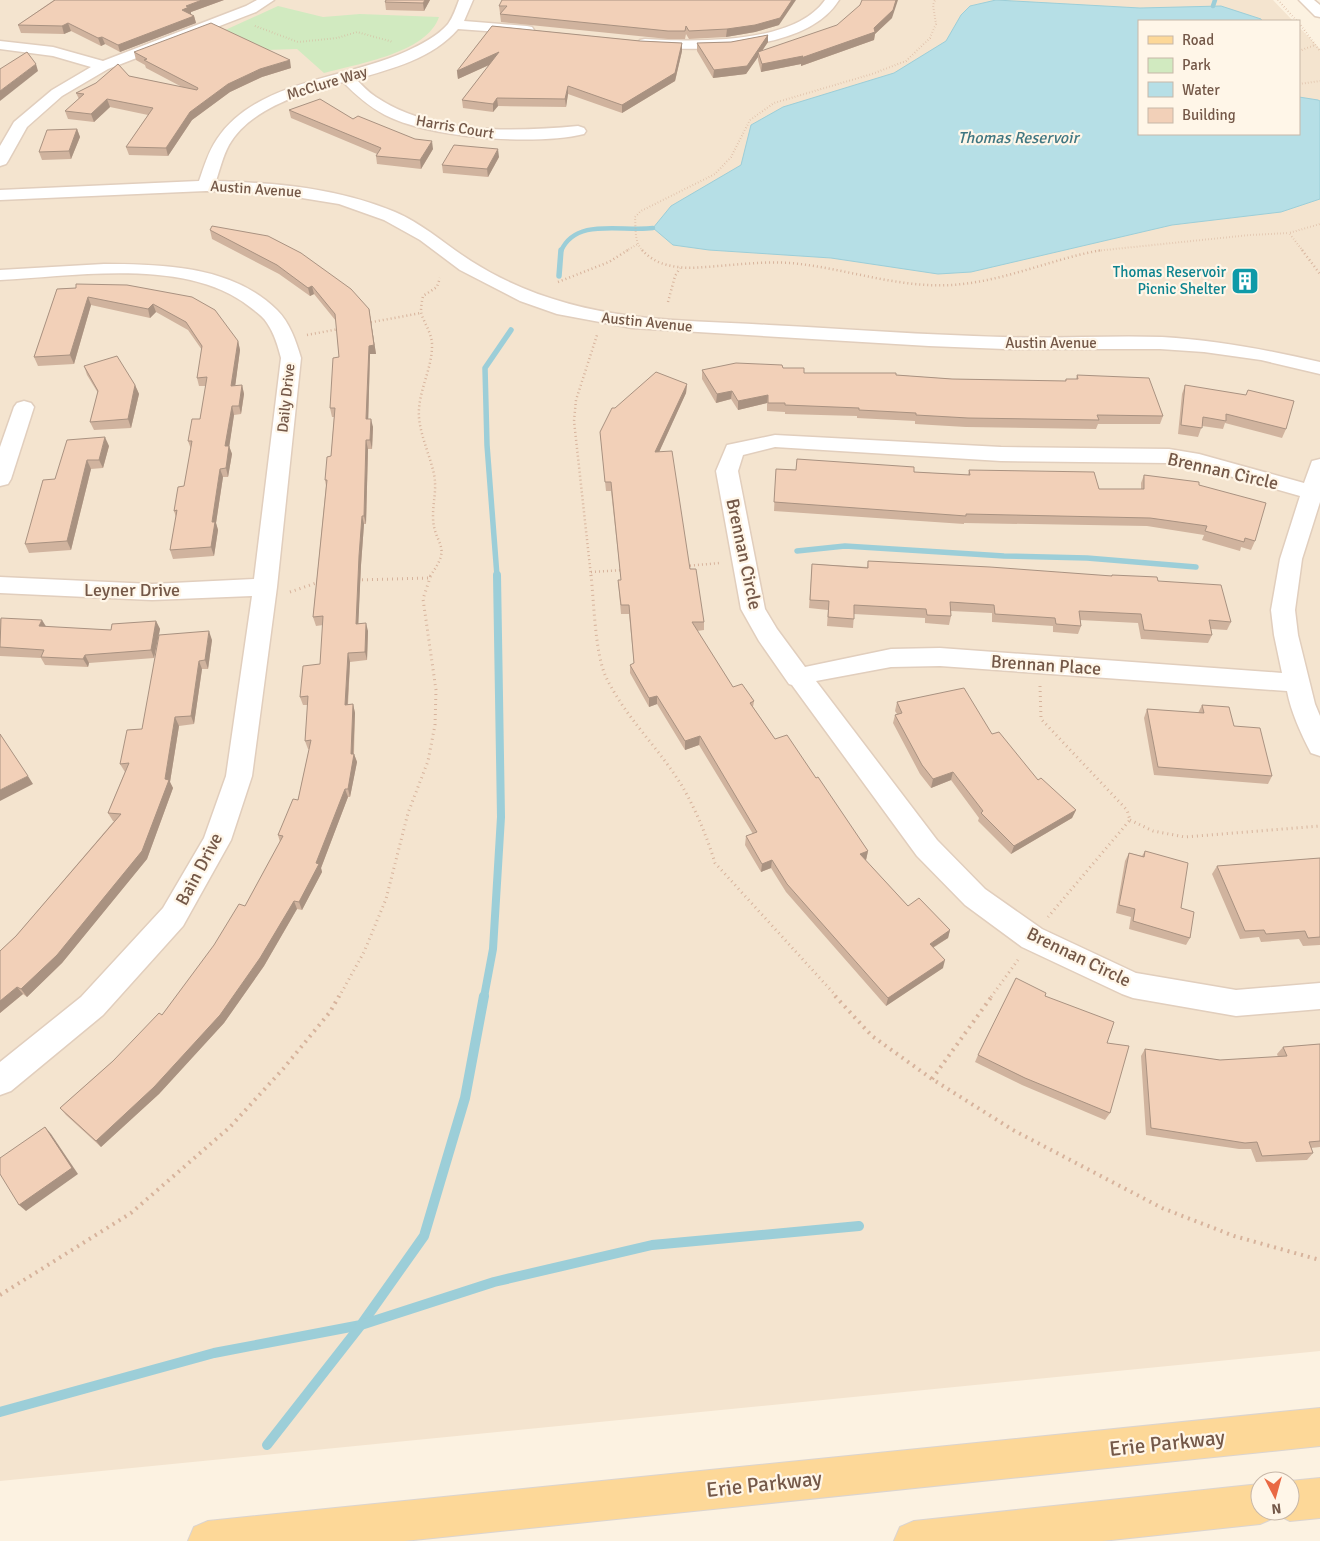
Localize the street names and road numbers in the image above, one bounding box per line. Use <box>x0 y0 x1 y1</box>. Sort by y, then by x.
street label: McClure Way <box>285 62 369 104</box>
street label: Harris Court <box>415 111 495 143</box>
street label: Austin Avenue <box>210 177 302 201</box>
street label: Austin Avenue <box>600 308 694 336</box>
street label: Austin Avenue <box>1005 334 1097 352</box>
street label: Daily Drive <box>273 363 299 433</box>
street label: Brennan Circle <box>1165 448 1281 494</box>
street label: Brennan Circle <box>721 496 767 612</box>
street label: Leyner Drive <box>84 579 180 601</box>
street label: Brennan Place <box>990 650 1102 680</box>
street label: Bain Drive <box>171 829 227 909</box>
street label: Brennan Circle <box>1023 922 1135 992</box>
street label: Erie Parkway <box>1108 1424 1226 1462</box>
street label: Erie Parkway <box>705 1465 823 1503</box>

